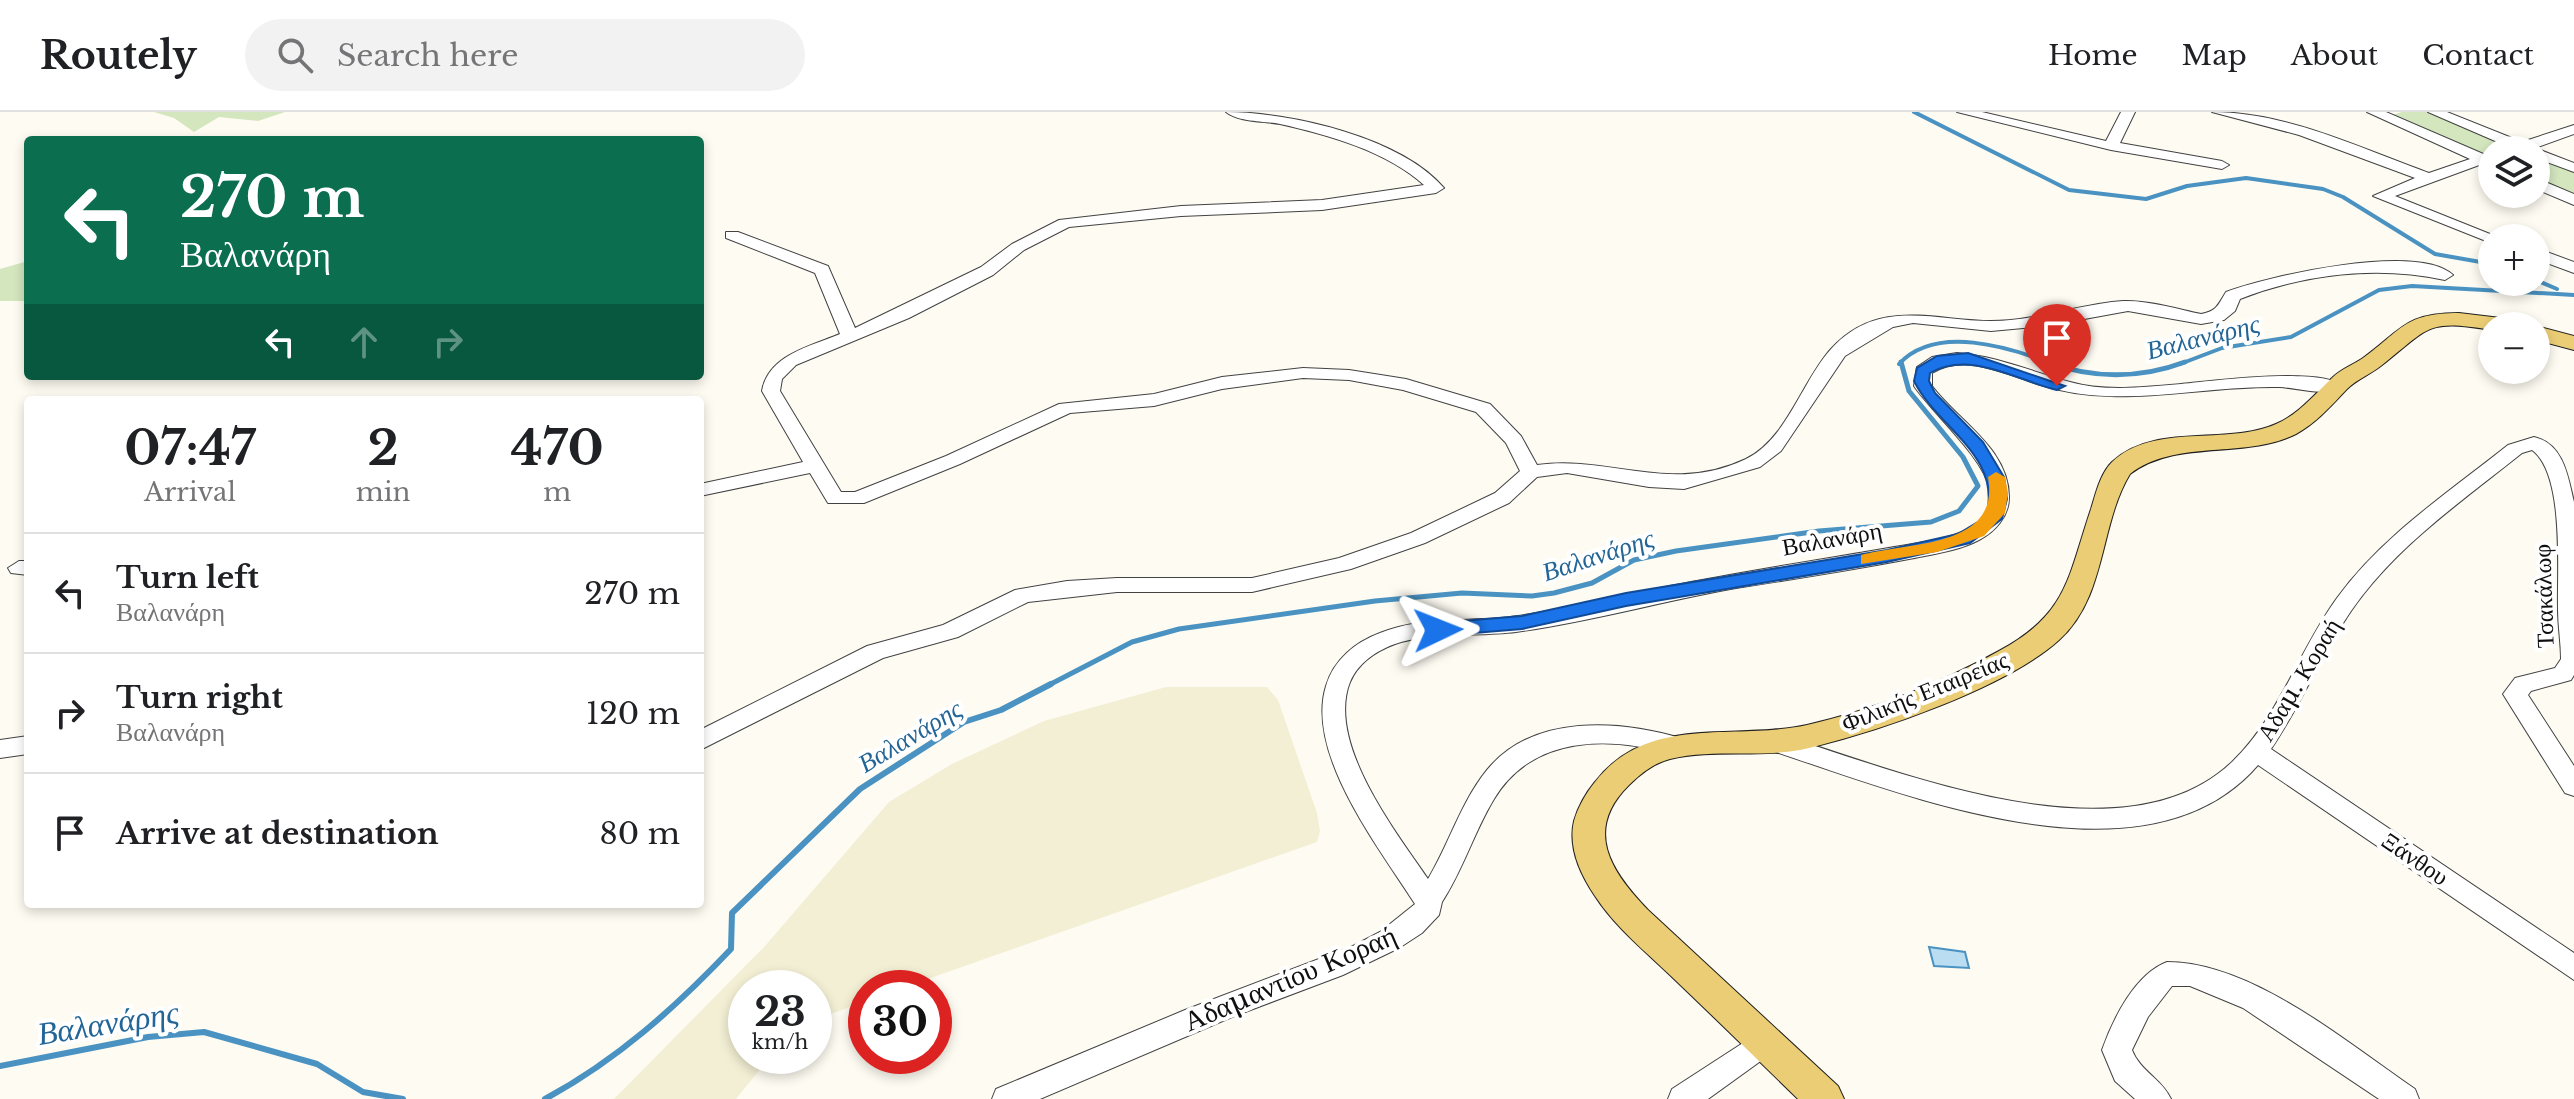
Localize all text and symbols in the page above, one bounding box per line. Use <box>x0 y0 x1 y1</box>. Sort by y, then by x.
search box <box>245 19 805 91</box>
text: Routely <box>40 32 197 79</box>
icon: search <box>273 33 317 77</box>
text: Search here <box>337 37 518 74</box>
text: Home <box>2048 38 2138 73</box>
text: Map <box>2182 38 2247 73</box>
text: About <box>2291 38 2378 73</box>
text: Contact <box>2422 38 2534 73</box>
map controls <box>2478 136 2550 384</box>
button: layers <box>2478 136 2550 208</box>
text: 270 m <box>180 163 364 232</box>
icon: left <box>48 168 152 272</box>
button: + <box>2478 224 2550 296</box>
text: Βαλανάρη <box>180 232 331 277</box>
pin <box>2023 304 2091 386</box>
water label: Βαλανάρης <box>2143 307 2263 367</box>
button: − <box>2478 312 2550 384</box>
icon: arrive <box>2035 316 2079 360</box>
icon: left <box>258 320 302 364</box>
icon: ahead <box>342 320 386 364</box>
icon: right <box>426 320 470 364</box>
text: 07:47 <box>124 418 256 478</box>
text: 2 <box>368 418 399 478</box>
text: 470 <box>511 418 604 478</box>
text: Arrival <box>144 476 236 508</box>
text: min <box>356 476 411 508</box>
text: m <box>543 476 571 508</box>
street label: Βαλανάρη <box>1780 515 1884 562</box>
water label: Βαλανάρης <box>1538 522 1658 588</box>
street label: Τσακάλωφ <box>2527 543 2560 649</box>
text: Turn left <box>116 559 259 596</box>
icon: left <box>48 571 92 615</box>
text: 270 m <box>584 575 680 612</box>
position arrow <box>1396 588 1480 672</box>
text: Βαλανάρη <box>116 596 225 628</box>
street label: Αδαμ. Κοραή <box>2251 613 2347 746</box>
street label: Φιλικής Εταιρείας <box>1837 645 2013 738</box>
text: Turn right <box>116 679 283 716</box>
icon: right <box>48 691 92 735</box>
water label: Βαλανάρης <box>852 692 968 779</box>
text: 120 m <box>586 695 680 732</box>
text: Βαλανάρη <box>116 716 225 748</box>
icon: arrive <box>48 811 92 855</box>
text: Arrive at destination <box>116 815 439 852</box>
text: 80 m <box>600 815 680 852</box>
street label: Ξάνθου <box>2376 826 2454 891</box>
street label: Αδαμαντίου Κοραή <box>1179 918 1402 1039</box>
speed limit sign: 30 <box>848 970 952 1074</box>
text: 23 <box>754 987 806 1037</box>
water label: Βαλανάρης <box>35 992 182 1054</box>
text: km/h <box>752 1030 808 1054</box>

